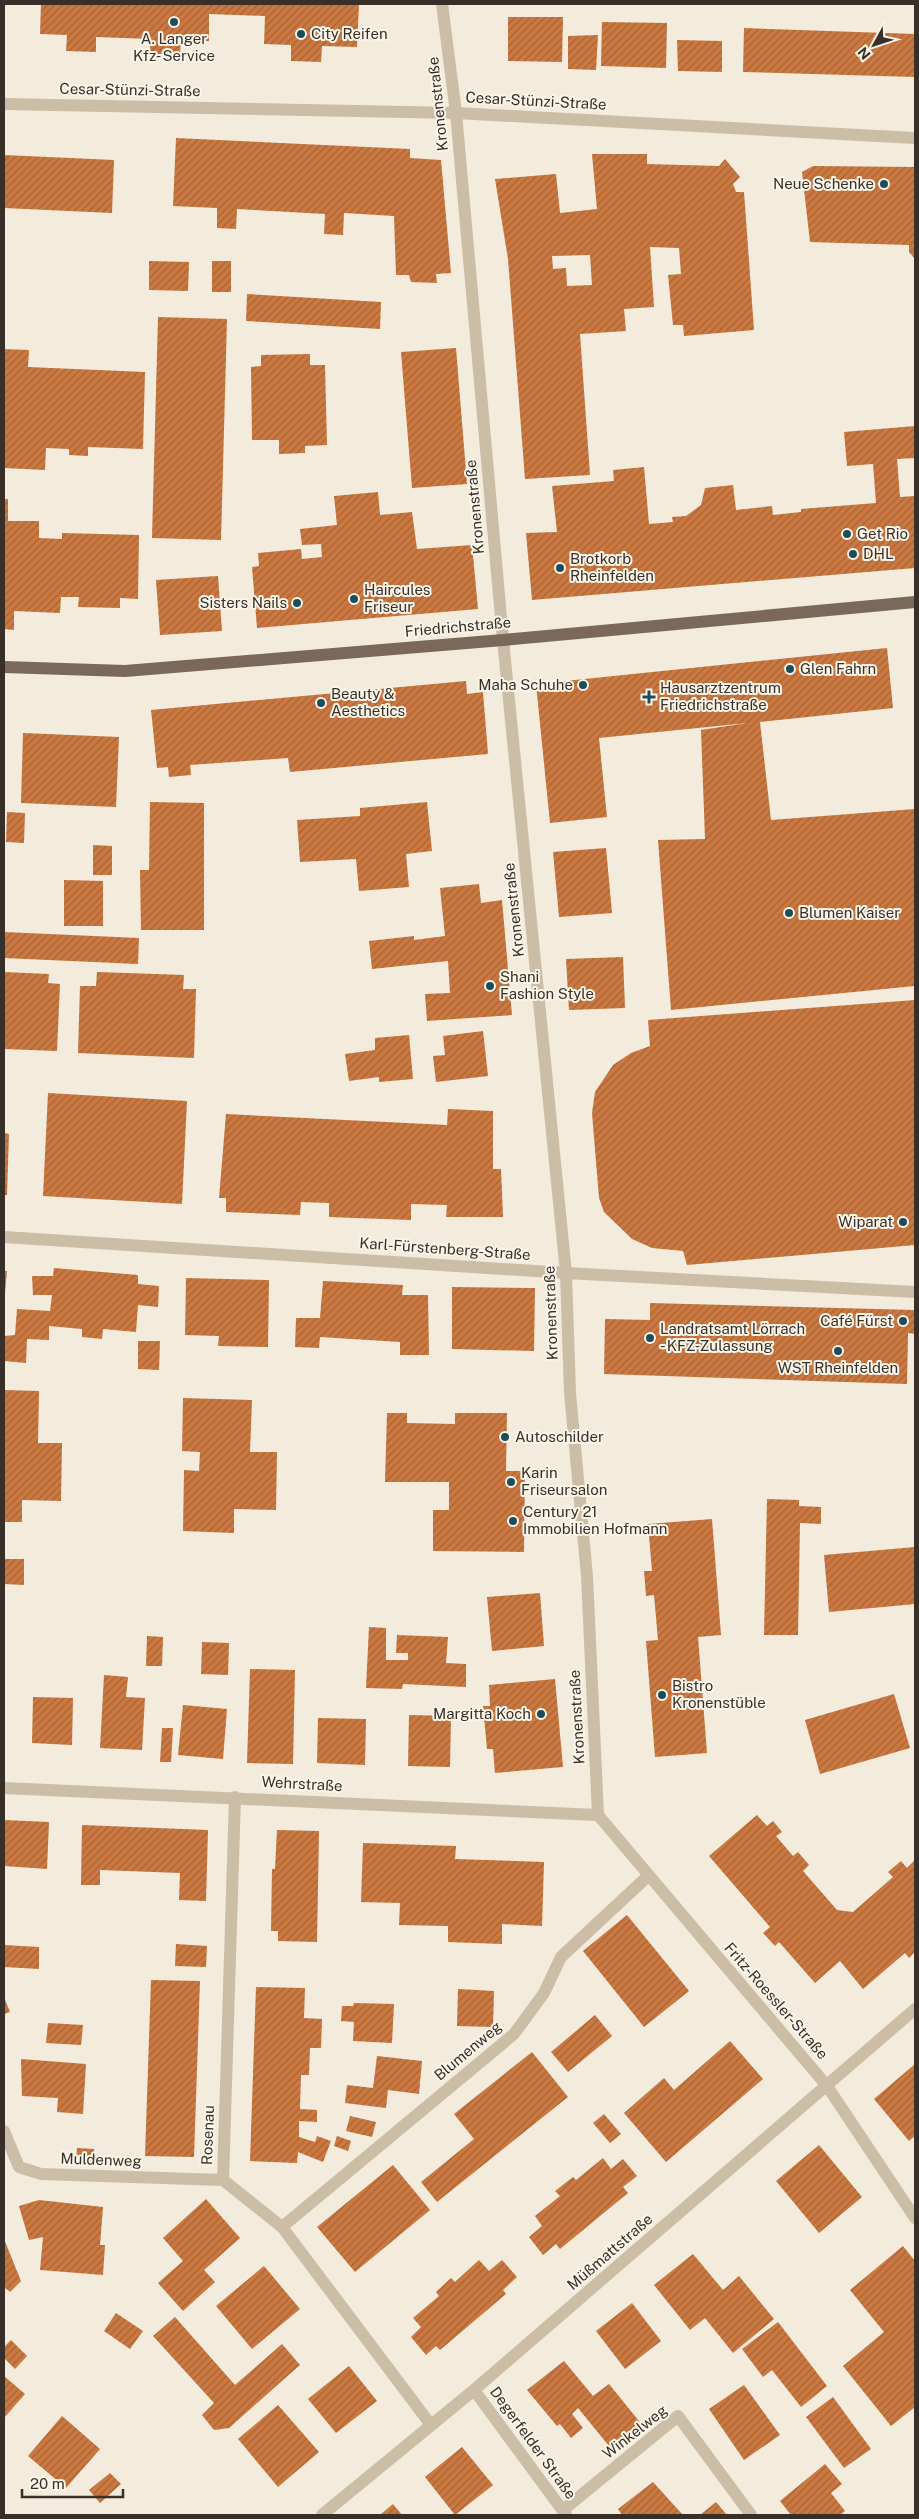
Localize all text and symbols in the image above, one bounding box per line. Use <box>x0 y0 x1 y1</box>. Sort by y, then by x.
marker: A. Langer Kfz- Service <box>168 16 180 28</box>
north arrow <box>849 20 899 70</box>
place label: City Reifen <box>311 25 388 42</box>
marker: City Reifen <box>295 28 307 40</box>
place label: A. Langer Kfz- Service <box>133 30 215 64</box>
text: N <box>854 44 874 63</box>
street label: Kronenstraße <box>424 56 451 152</box>
street label: Cesar-Stünzi-Straße <box>59 80 201 99</box>
street label: Cesar-Stünzi-Straße <box>465 88 607 113</box>
place label: Neue Schenke <box>773 175 874 192</box>
marker: Neue Schenke <box>878 178 890 190</box>
street label: Kronenstraße <box>462 459 487 555</box>
place label: Get Rio <box>857 525 908 542</box>
marker: Get Rio <box>841 528 853 540</box>
place label: DHL <box>863 545 894 562</box>
marker: DHL <box>847 548 859 560</box>
place label: Brotkorb Rheinfelden <box>570 550 654 584</box>
marker: Brotkorb Rheinfelden <box>554 562 566 574</box>
place label: Haircules Friseur <box>364 581 430 615</box>
marker: Haircules Friseur <box>348 593 360 605</box>
place label: Sisters Nails <box>199 594 287 611</box>
marker: Sisters Nails <box>291 597 303 609</box>
street label: Friedrichstraße <box>404 613 512 640</box>
place label: Glen Fahrn <box>800 660 876 677</box>
marker: Glen Fahrn <box>784 663 796 675</box>
place label: Maha Schuhe <box>478 676 573 693</box>
marker: Maha Schuhe <box>577 679 589 691</box>
place label: Hausarztzentrum Friedrichstraße <box>660 679 781 713</box>
place label: Beauty & Aesthetics <box>331 685 405 719</box>
marker: Hausarztzentrum Friedrichstraße <box>642 690 656 704</box>
marker: Beauty & Aesthetics <box>315 697 327 709</box>
street label: Kronenstraße <box>500 862 527 958</box>
place label: Blumen Kaiser <box>799 904 900 921</box>
marker: Blumen Kaiser <box>783 907 795 919</box>
place label: Shani Fashion Style <box>500 968 594 1002</box>
marker: Shani Fashion Style <box>484 980 496 992</box>
place label: Wiparat <box>838 1213 893 1230</box>
marker: Wiparat <box>897 1216 909 1228</box>
street label: Karl-Fürstenberg-Straße <box>359 1234 531 1263</box>
street label: Kronenstraße <box>540 1265 561 1361</box>
place label: Café Fürst <box>820 1312 893 1329</box>
marker: Café Fürst <box>897 1315 909 1327</box>
place label: Landratsamt Lörrach - KFZ-Zulassung <box>660 1320 805 1354</box>
marker: Landratsamt Lörrach - KFZ-Zulassung <box>644 1332 656 1344</box>
marker: WST Rheinfelden <box>832 1345 844 1357</box>
place label: WST Rheinfelden <box>778 1359 898 1376</box>
place label: Autoschilder <box>515 1428 604 1445</box>
marker: Autoschilder <box>499 1431 511 1443</box>
place label: Karin Friseursalon <box>521 1464 607 1498</box>
marker: Karin Friseursalon <box>505 1476 517 1488</box>
place label: Century 21 Immobilien Hofmann <box>523 1503 667 1537</box>
marker: Century 21 Immobilien Hofmann <box>507 1515 519 1527</box>
street label: Kronenstraße <box>566 1669 587 1765</box>
place label: Bistro Kronenstüble <box>672 1677 766 1711</box>
marker: Bistro Kronenstüble <box>656 1689 668 1701</box>
place label: Margitta Koch <box>433 1705 531 1722</box>
marker: Margitta Koch <box>535 1708 547 1720</box>
street label: Wehrstraße <box>261 1773 343 1794</box>
street label: Fritz-Roessler-Straße <box>721 1939 832 2062</box>
street label: Blumenweg <box>431 2018 505 2084</box>
street label: Rosenau <box>198 2105 217 2165</box>
street label: Muldenweg <box>60 2150 142 2169</box>
street label: Müßmattstraße <box>564 2210 656 2293</box>
street label: Degerfelder Straße <box>487 2383 580 2502</box>
street label: Winkelweg <box>599 2401 670 2462</box>
scale bar <box>22 2466 124 2498</box>
text: 20 m <box>30 2475 65 2492</box>

